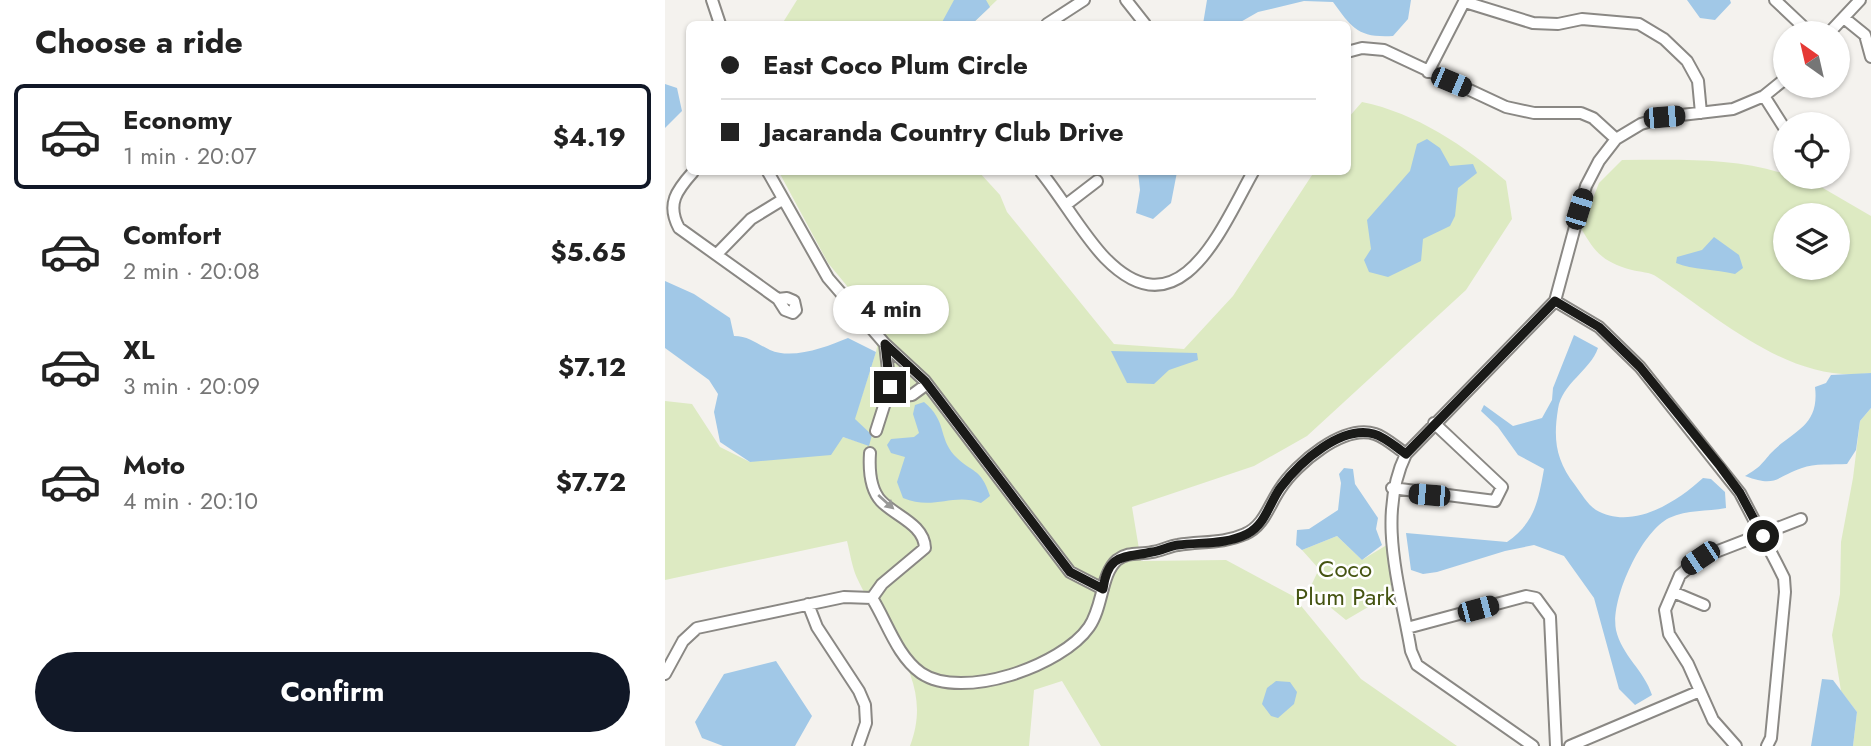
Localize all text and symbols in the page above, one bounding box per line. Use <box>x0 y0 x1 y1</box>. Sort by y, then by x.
text: Choose a ride <box>35 19 243 65</box>
north arrow <box>1773 21 1850 98</box>
map controls <box>1773 21 1850 280</box>
text: East Coco Plum Circle <box>763 46 1028 84</box>
car <box>1428 64 1475 100</box>
text: Economy <box>123 101 232 139</box>
icon: car <box>39 105 102 168</box>
car <box>1643 105 1686 129</box>
button: locate <box>1773 112 1850 189</box>
text: Jacaranda Country Club Drive <box>763 113 1124 151</box>
text: $4.19 <box>553 118 626 156</box>
text: 1 min · 20:07 <box>123 139 257 173</box>
car <box>1563 186 1596 232</box>
button: layers <box>1773 203 1850 280</box>
text: Comfort <box>123 216 221 254</box>
icon: car <box>39 220 102 283</box>
text: $5.65 <box>551 233 626 271</box>
text: 2 min · 20:08 <box>123 254 260 288</box>
callout: 4 min <box>832 286 948 334</box>
text: 4 min <box>860 292 922 326</box>
text: XL <box>123 331 155 369</box>
icon: car <box>39 335 102 398</box>
text: $7.12 <box>558 348 626 386</box>
text: 3 min · 20:09 <box>123 369 260 403</box>
route end <box>874 371 906 403</box>
text: Moto <box>123 446 185 484</box>
icon: car <box>39 450 102 513</box>
text: $7.72 <box>556 463 626 501</box>
car <box>1408 483 1451 507</box>
text: 4 min · 20:10 <box>123 484 258 518</box>
one-way arrow <box>877 494 895 510</box>
route start <box>1747 520 1779 552</box>
car <box>1677 538 1724 578</box>
park label: Coco Plum Park <box>1295 551 1395 614</box>
car <box>1455 593 1502 625</box>
button: Confirm <box>35 652 630 732</box>

